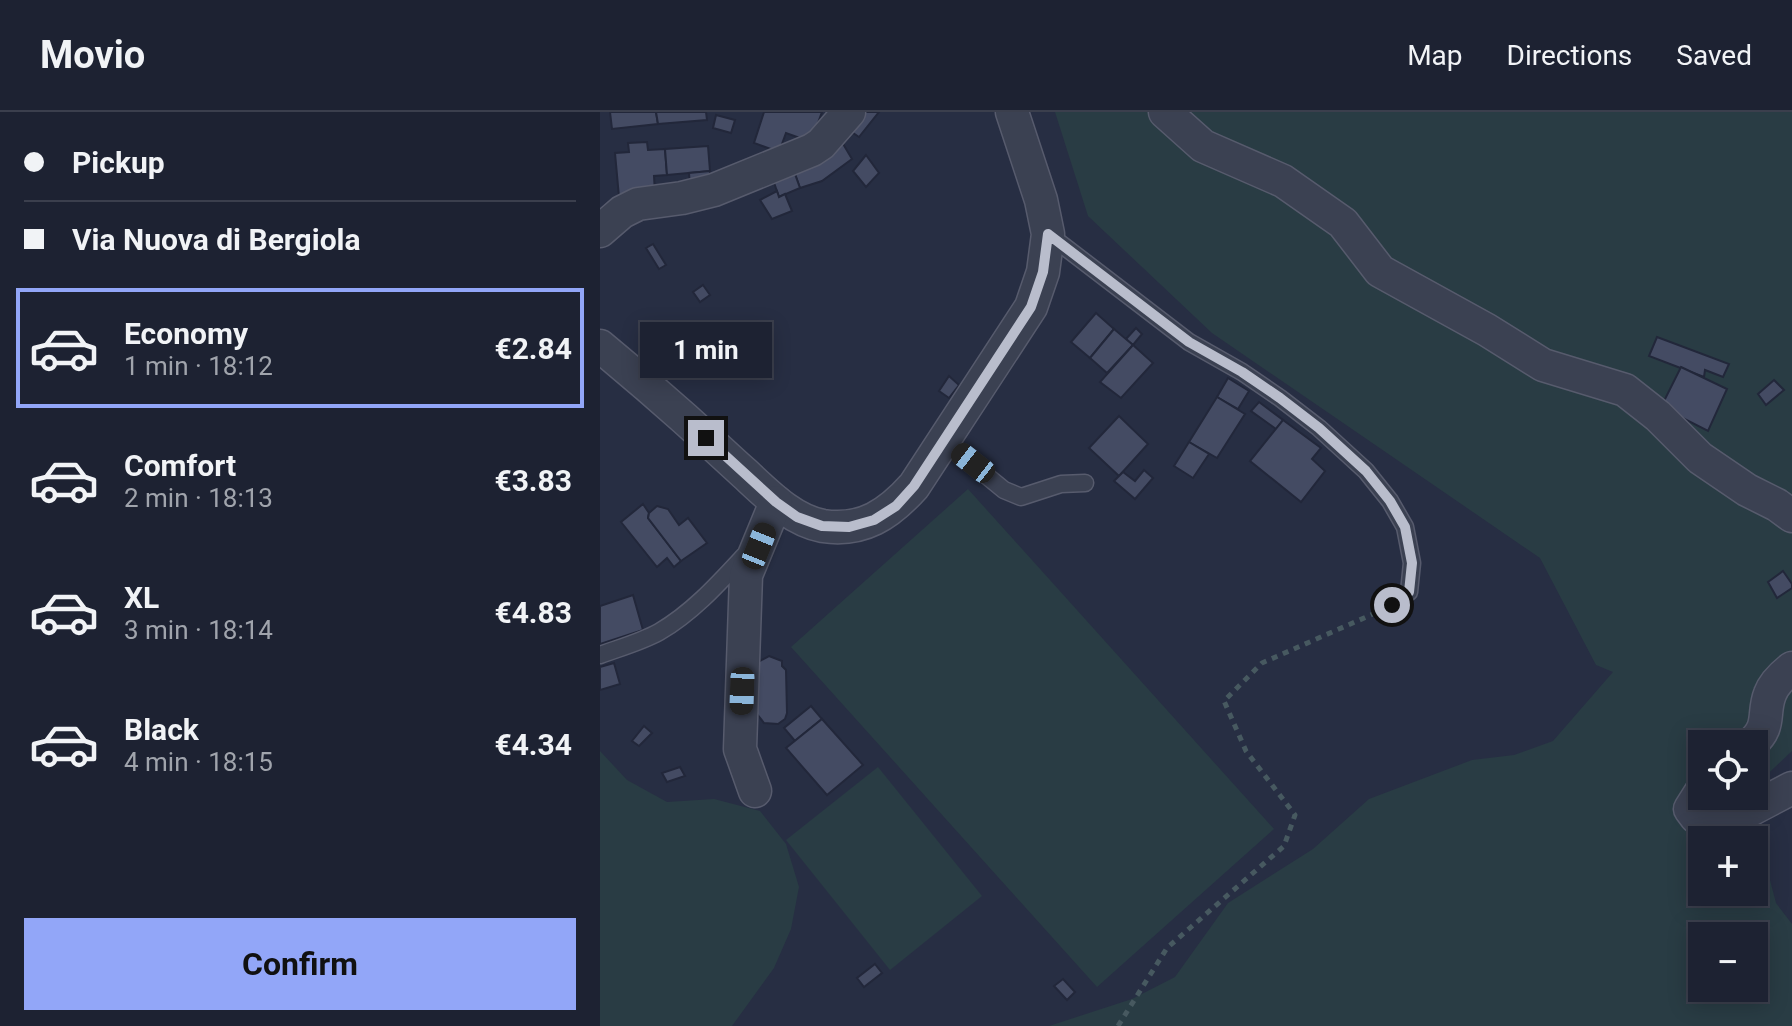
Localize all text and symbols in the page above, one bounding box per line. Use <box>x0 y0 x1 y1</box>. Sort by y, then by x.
text: Movio <box>40 33 145 77</box>
text: Map <box>1407 39 1463 72</box>
text: Directions <box>1507 39 1632 72</box>
text: Saved <box>1676 39 1752 72</box>
text: Pickup <box>72 145 165 180</box>
text: Via Nuova di Bergiola <box>72 222 361 257</box>
icon: car <box>28 312 100 384</box>
text: Economy <box>124 316 248 351</box>
callout: 1 min <box>640 322 772 378</box>
text: €2.84 <box>494 331 572 366</box>
text: 1 min <box>673 335 739 365</box>
text: 1 min · 18:12 <box>124 351 273 381</box>
route end <box>688 420 724 456</box>
car <box>947 439 999 487</box>
icon: car <box>28 444 100 516</box>
text: Comfort <box>124 448 236 483</box>
text: €3.83 <box>494 463 572 498</box>
text: 2 min · 18:13 <box>124 483 273 513</box>
car <box>739 519 779 573</box>
icon: car <box>28 576 100 648</box>
text: XL <box>124 580 159 615</box>
route start <box>1374 587 1410 623</box>
text: €4.83 <box>494 595 572 630</box>
text: 3 min · 18:14 <box>124 615 273 645</box>
car <box>729 667 755 715</box>
icon: car <box>28 708 100 780</box>
text: Black <box>124 712 199 747</box>
text: €4.34 <box>494 727 572 762</box>
map controls <box>1688 730 1768 1002</box>
button: locate <box>1688 730 1768 810</box>
text: 4 min · 18:15 <box>124 747 273 777</box>
button: + <box>1688 826 1768 906</box>
button: Confirm <box>24 918 576 1010</box>
button: − <box>1688 922 1768 1002</box>

